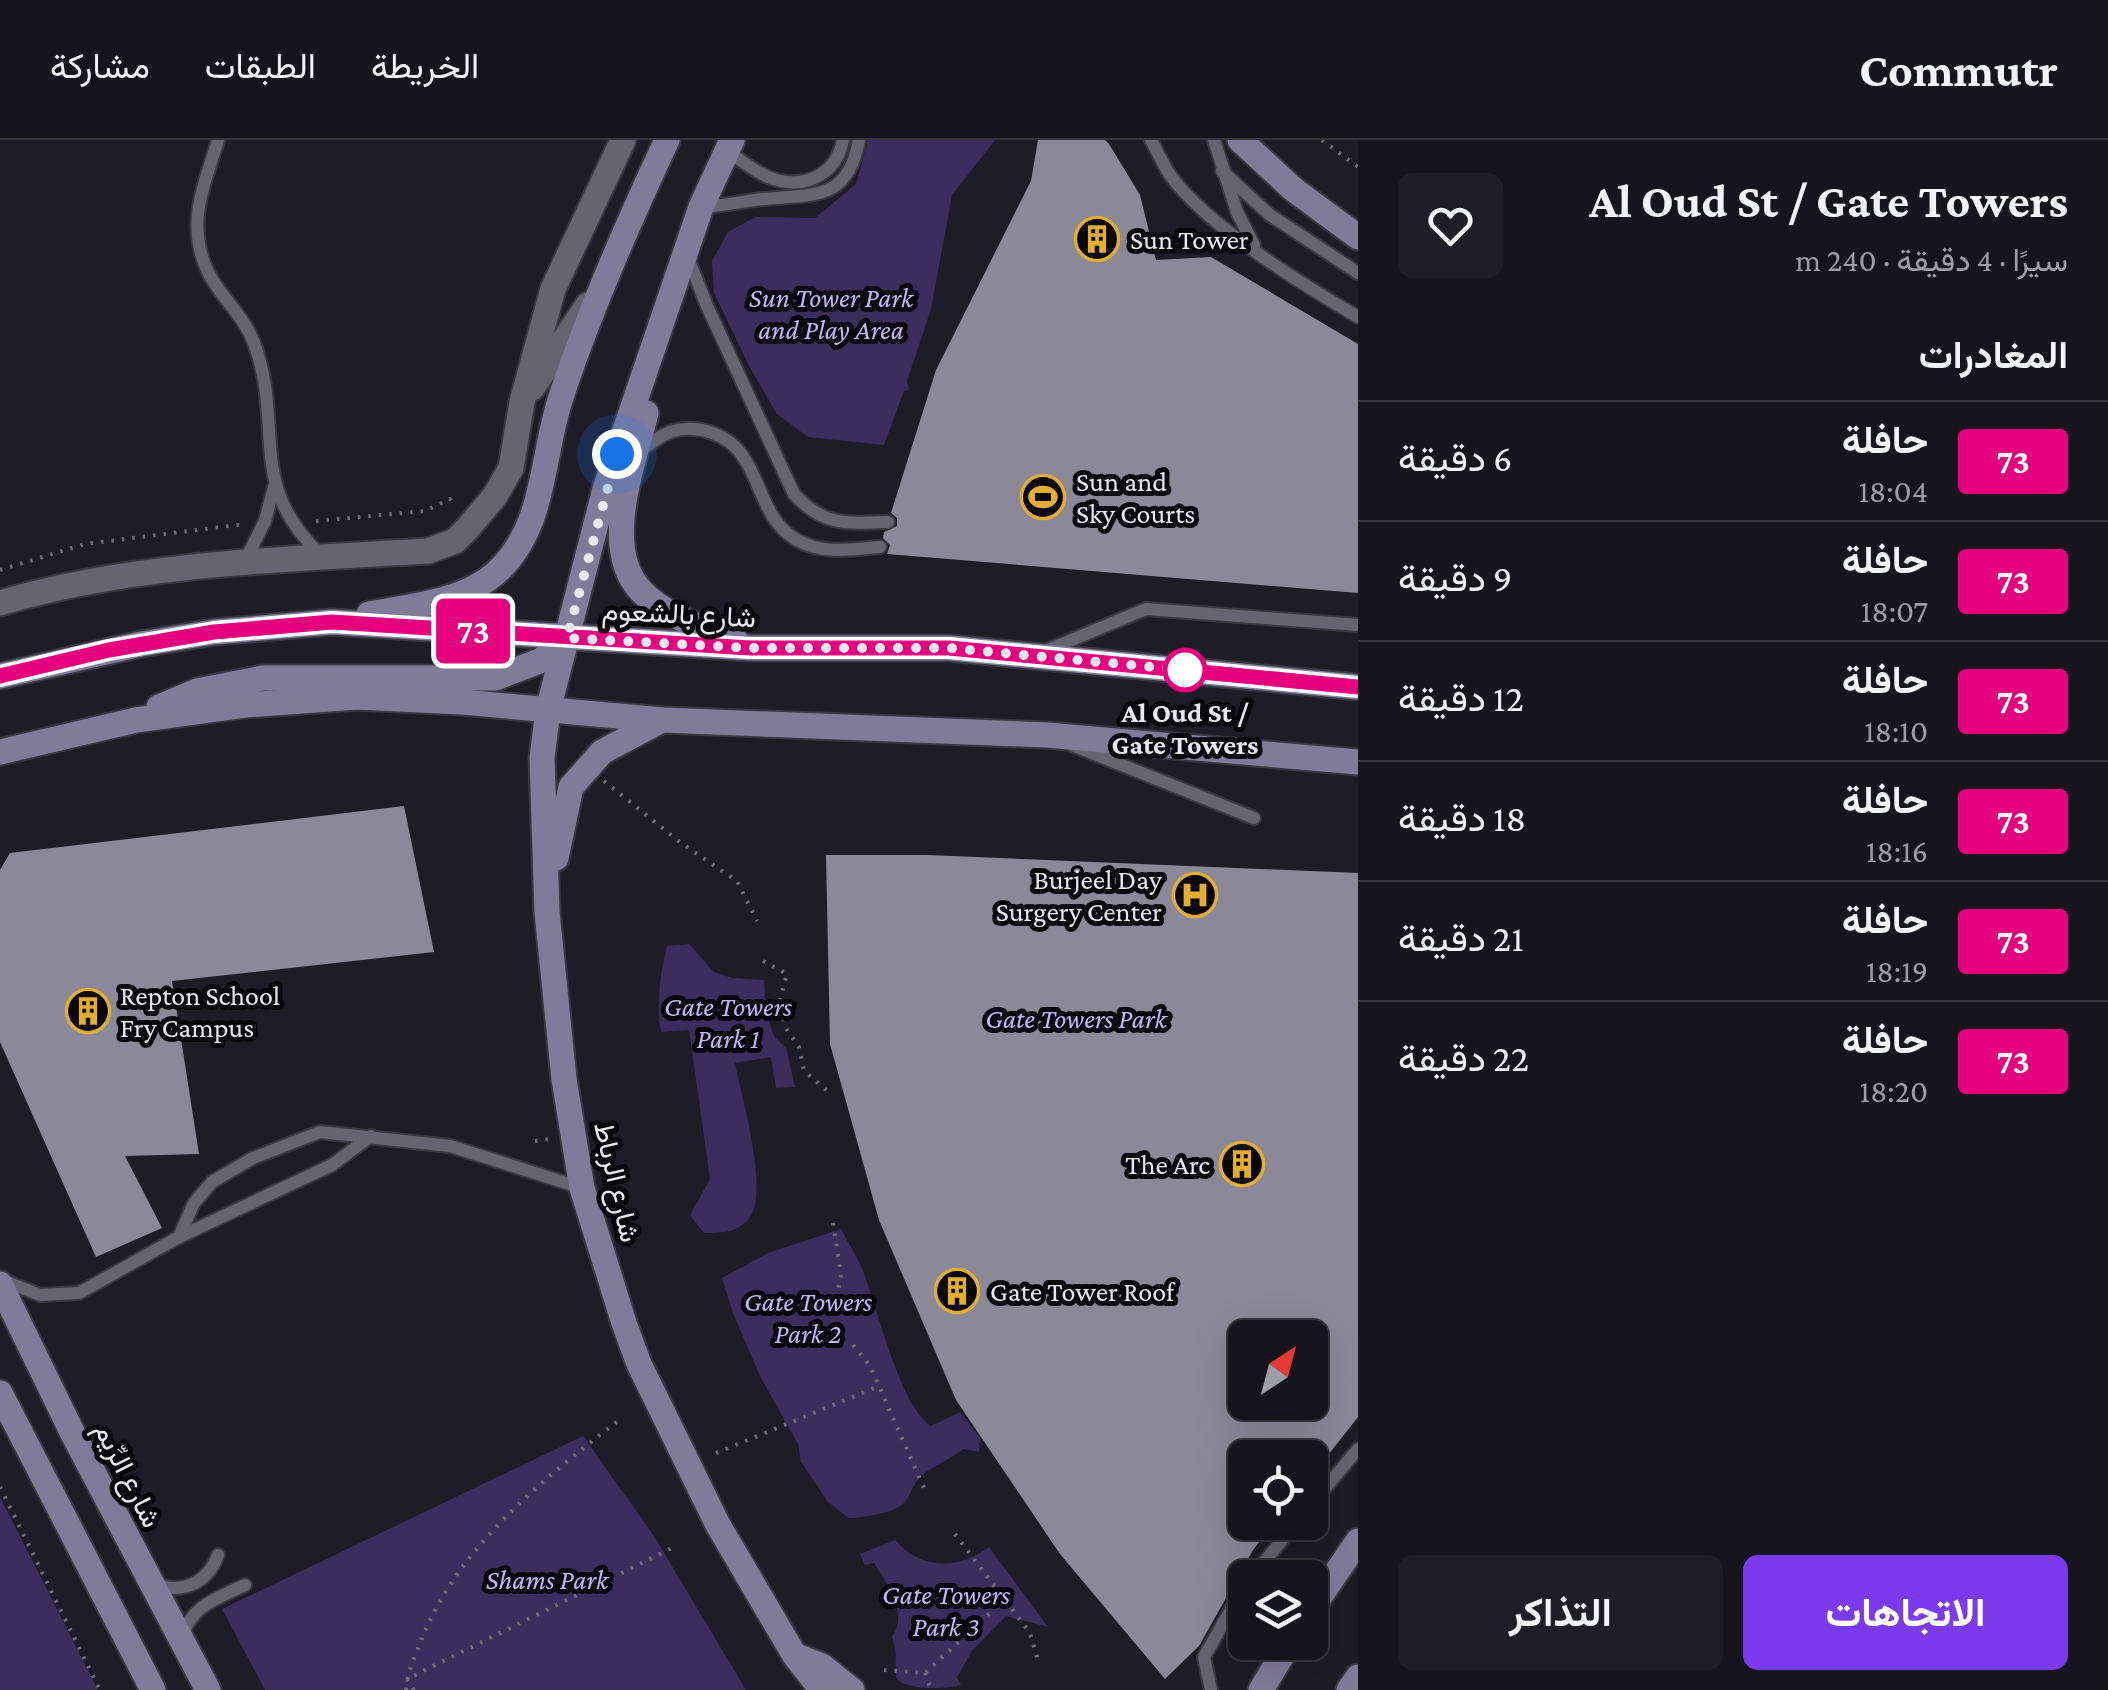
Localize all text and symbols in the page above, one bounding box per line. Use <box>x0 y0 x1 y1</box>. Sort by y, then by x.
text: Commutr <box>1859 43 2058 96</box>
text: مشاركة <box>50 47 150 86</box>
text: الطبقات <box>205 47 316 86</box>
text: الخريطة <box>371 47 479 86</box>
button: heart <box>1398 173 1503 278</box>
text: Al Oud St / Gate Towers <box>1589 174 2068 227</box>
building icon: Sun Tower <box>1074 216 1120 262</box>
place label: Sun Tower <box>1130 224 1249 255</box>
text: سيرًا · 4 دقيقة · 240 m <box>1795 242 2068 278</box>
park label: Sun Tower Park and Play Area <box>749 282 915 345</box>
text: المغادرات <box>1919 334 2068 376</box>
text: حافلة <box>1842 419 1928 461</box>
your location <box>592 429 642 479</box>
text: 6 دقيقة <box>1398 437 1512 479</box>
text: 73 <box>1996 442 2030 481</box>
place label: Sun and Sky Courts <box>1076 466 1195 529</box>
text: 18:04 <box>1858 473 1928 509</box>
sports icon: Sun and Sky Courts <box>1020 474 1066 520</box>
text: حافلة <box>1842 539 1928 581</box>
text: 9 دقيقة <box>1398 557 1512 599</box>
text: 73 <box>1996 562 2030 601</box>
text: 18:07 <box>1861 593 1928 629</box>
street label: شارع بالشعوم <box>601 594 757 637</box>
line badge: 73 <box>428 598 518 664</box>
text: 73 <box>456 612 490 651</box>
marker: Al Oud St / Gate Towers <box>1164 649 1206 691</box>
text: حافلة <box>1842 659 1928 701</box>
text: 12 دقيقة <box>1398 677 1524 719</box>
text: 73 <box>1996 682 2030 721</box>
place label: Al Oud St / Gate Towers <box>1111 697 1259 760</box>
text: 18:10 <box>1864 713 1928 749</box>
text: حافلة <box>1842 779 1928 821</box>
text: 18 دقيقة <box>1398 797 1526 839</box>
text: 73 <box>1996 802 2030 841</box>
text: 18:16 <box>1866 833 1928 869</box>
place label: Burjeel Day Surgery Center <box>996 864 1163 927</box>
hospital icon: Burjeel Day Surgery Center <box>1172 872 1218 918</box>
text: حافلة <box>1842 899 1928 941</box>
text: 21 دقيقة <box>1398 917 1524 959</box>
text: 73 <box>1996 922 2030 961</box>
text: 18:19 <box>1866 953 1928 989</box>
place label: Repton School Fry Campus <box>120 980 280 1043</box>
building icon: Repton School Fry Campus <box>65 988 111 1034</box>
park label: Gate Towers Park 1 <box>664 991 792 1054</box>
park label: Gate Towers Park <box>985 1003 1169 1034</box>
text: حافلة <box>1842 1019 1928 1061</box>
text: 22 دقيقة <box>1398 1037 1529 1079</box>
text: 73 <box>1996 1042 2030 1081</box>
text: 18:20 <box>1860 1073 1928 1109</box>
street label: شارع الرباط <box>585 1119 646 1246</box>
building icon: The Arc <box>1219 1141 1265 1187</box>
place label: The Arc <box>1125 1149 1210 1180</box>
building icon: Gate Tower Roof <box>934 1268 980 1314</box>
place label: Gate Tower Roof <box>990 1276 1176 1307</box>
park label: Gate Towers Park 2 <box>744 1286 872 1349</box>
north arrow <box>1228 1320 1328 1420</box>
map controls <box>1228 1320 1328 1660</box>
street label: شارع الرِّيم <box>86 1417 168 1534</box>
button: locate <box>1228 1440 1328 1540</box>
button: التذاكر <box>1398 1555 1723 1670</box>
button: الاتجاهات <box>1743 1555 2068 1670</box>
button: layers <box>1228 1560 1328 1660</box>
park label: Shams Park <box>486 1564 610 1595</box>
park label: Gate Towers Park 3 <box>882 1579 1010 1642</box>

